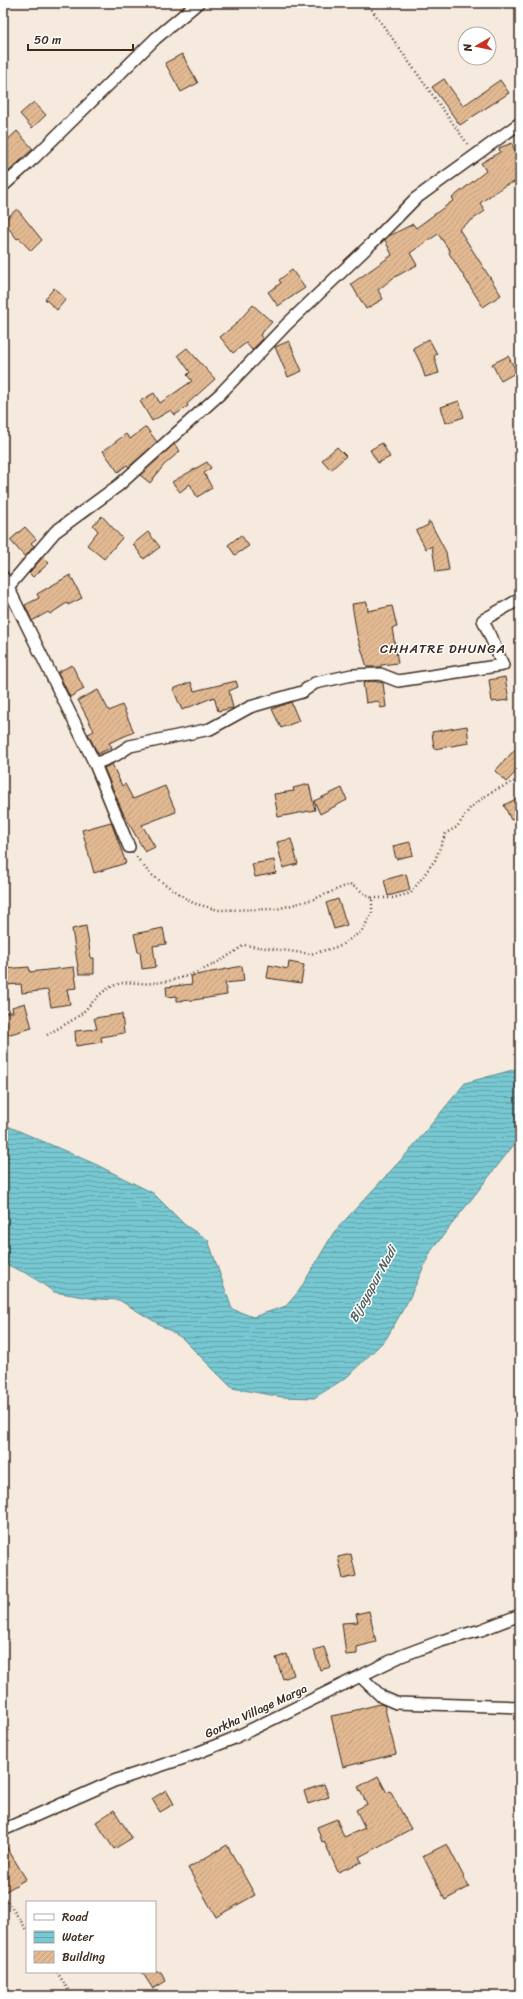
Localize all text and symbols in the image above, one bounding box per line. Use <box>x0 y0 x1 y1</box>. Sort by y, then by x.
scale bar <box>28 26 133 52</box>
north arrow <box>457 26 497 66</box>
text: 50 m <box>34 29 61 51</box>
text: N <box>458 42 478 54</box>
district label: CHHATRE DHUNGA <box>380 637 506 660</box>
water label: Bijayapur Nadi <box>342 1240 404 1327</box>
street label: Gorkha Village Marga <box>201 1678 311 1744</box>
legend <box>26 1901 156 1973</box>
text: Road <box>62 1906 89 1928</box>
text: Water <box>62 1926 95 1948</box>
text: Building <box>62 1946 105 1968</box>

